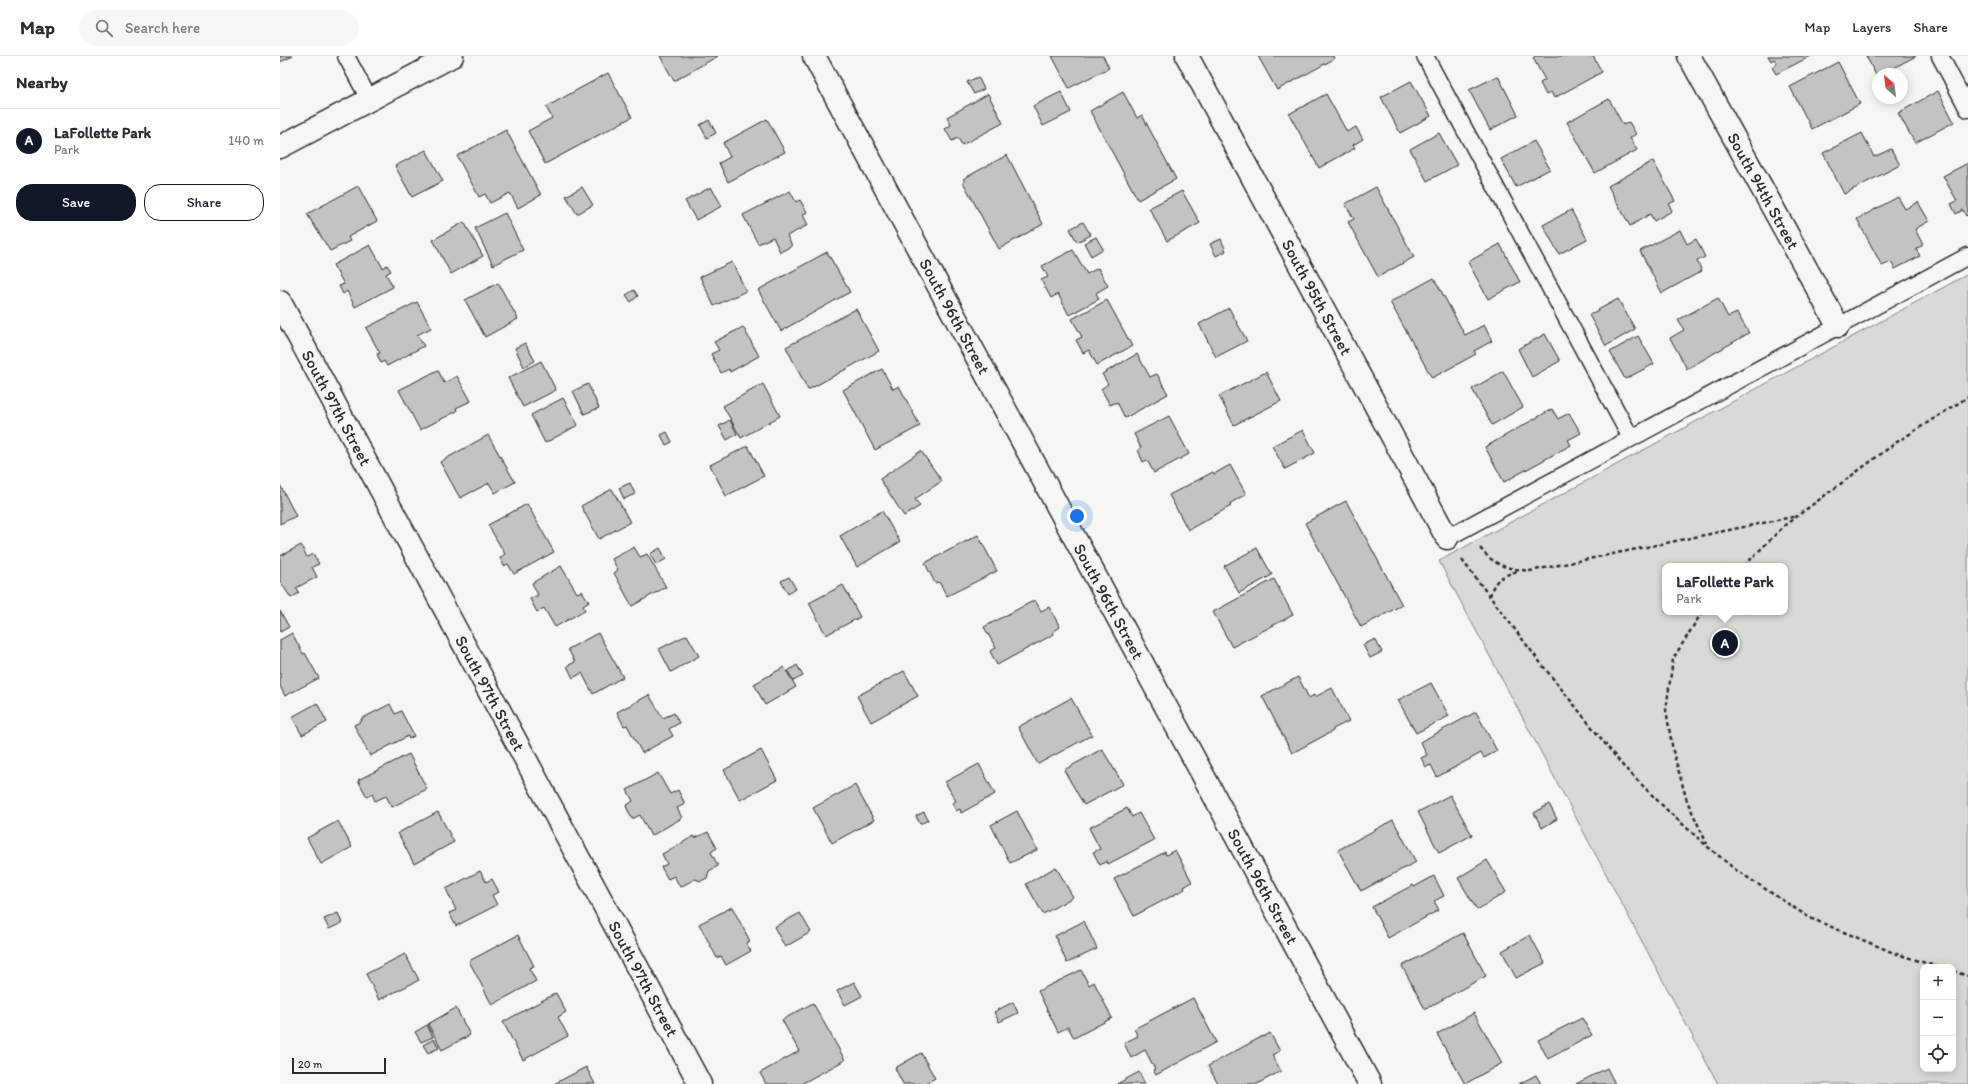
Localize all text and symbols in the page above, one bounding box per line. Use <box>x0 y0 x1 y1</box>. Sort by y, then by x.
search box <box>79 10 359 46</box>
text: Map <box>20 16 55 39</box>
icon: search <box>93 17 115 39</box>
text: Search here <box>125 19 200 37</box>
text: Map <box>1805 19 1830 36</box>
text: Layers <box>1852 19 1891 36</box>
text: Share <box>1913 19 1948 36</box>
north arrow <box>1872 68 1908 104</box>
text: Nearby <box>16 72 68 92</box>
text: LaFollette Park <box>54 124 151 142</box>
street label: South 94th Street <box>1723 129 1804 253</box>
text: A <box>25 133 33 148</box>
text: 140 m <box>228 133 264 148</box>
text: Park <box>54 142 80 157</box>
button: Save <box>16 184 136 221</box>
button: Share <box>144 184 264 221</box>
street label: South 95th Street <box>1278 236 1357 359</box>
street label: South 96th Street <box>915 255 994 378</box>
street label: South 97th Street <box>298 346 376 469</box>
your location <box>1067 506 1087 526</box>
street label: South 96th Street <box>1069 540 1148 663</box>
popup <box>1662 563 1788 615</box>
text: LaFollette Park <box>1676 573 1774 591</box>
text: Park <box>1676 591 1702 606</box>
pin: A <box>1712 628 1738 658</box>
street label: South 97th Street <box>451 632 529 754</box>
street label: South 96th Street <box>1224 825 1303 948</box>
street label: South 97th Street <box>604 917 683 1040</box>
map controls <box>1920 964 1956 1072</box>
button: + <box>1920 964 1956 1000</box>
button: − <box>1920 1000 1956 1036</box>
button: locate <box>1920 1036 1956 1072</box>
scale bar <box>292 1056 386 1075</box>
text: 20 m <box>298 1058 322 1071</box>

